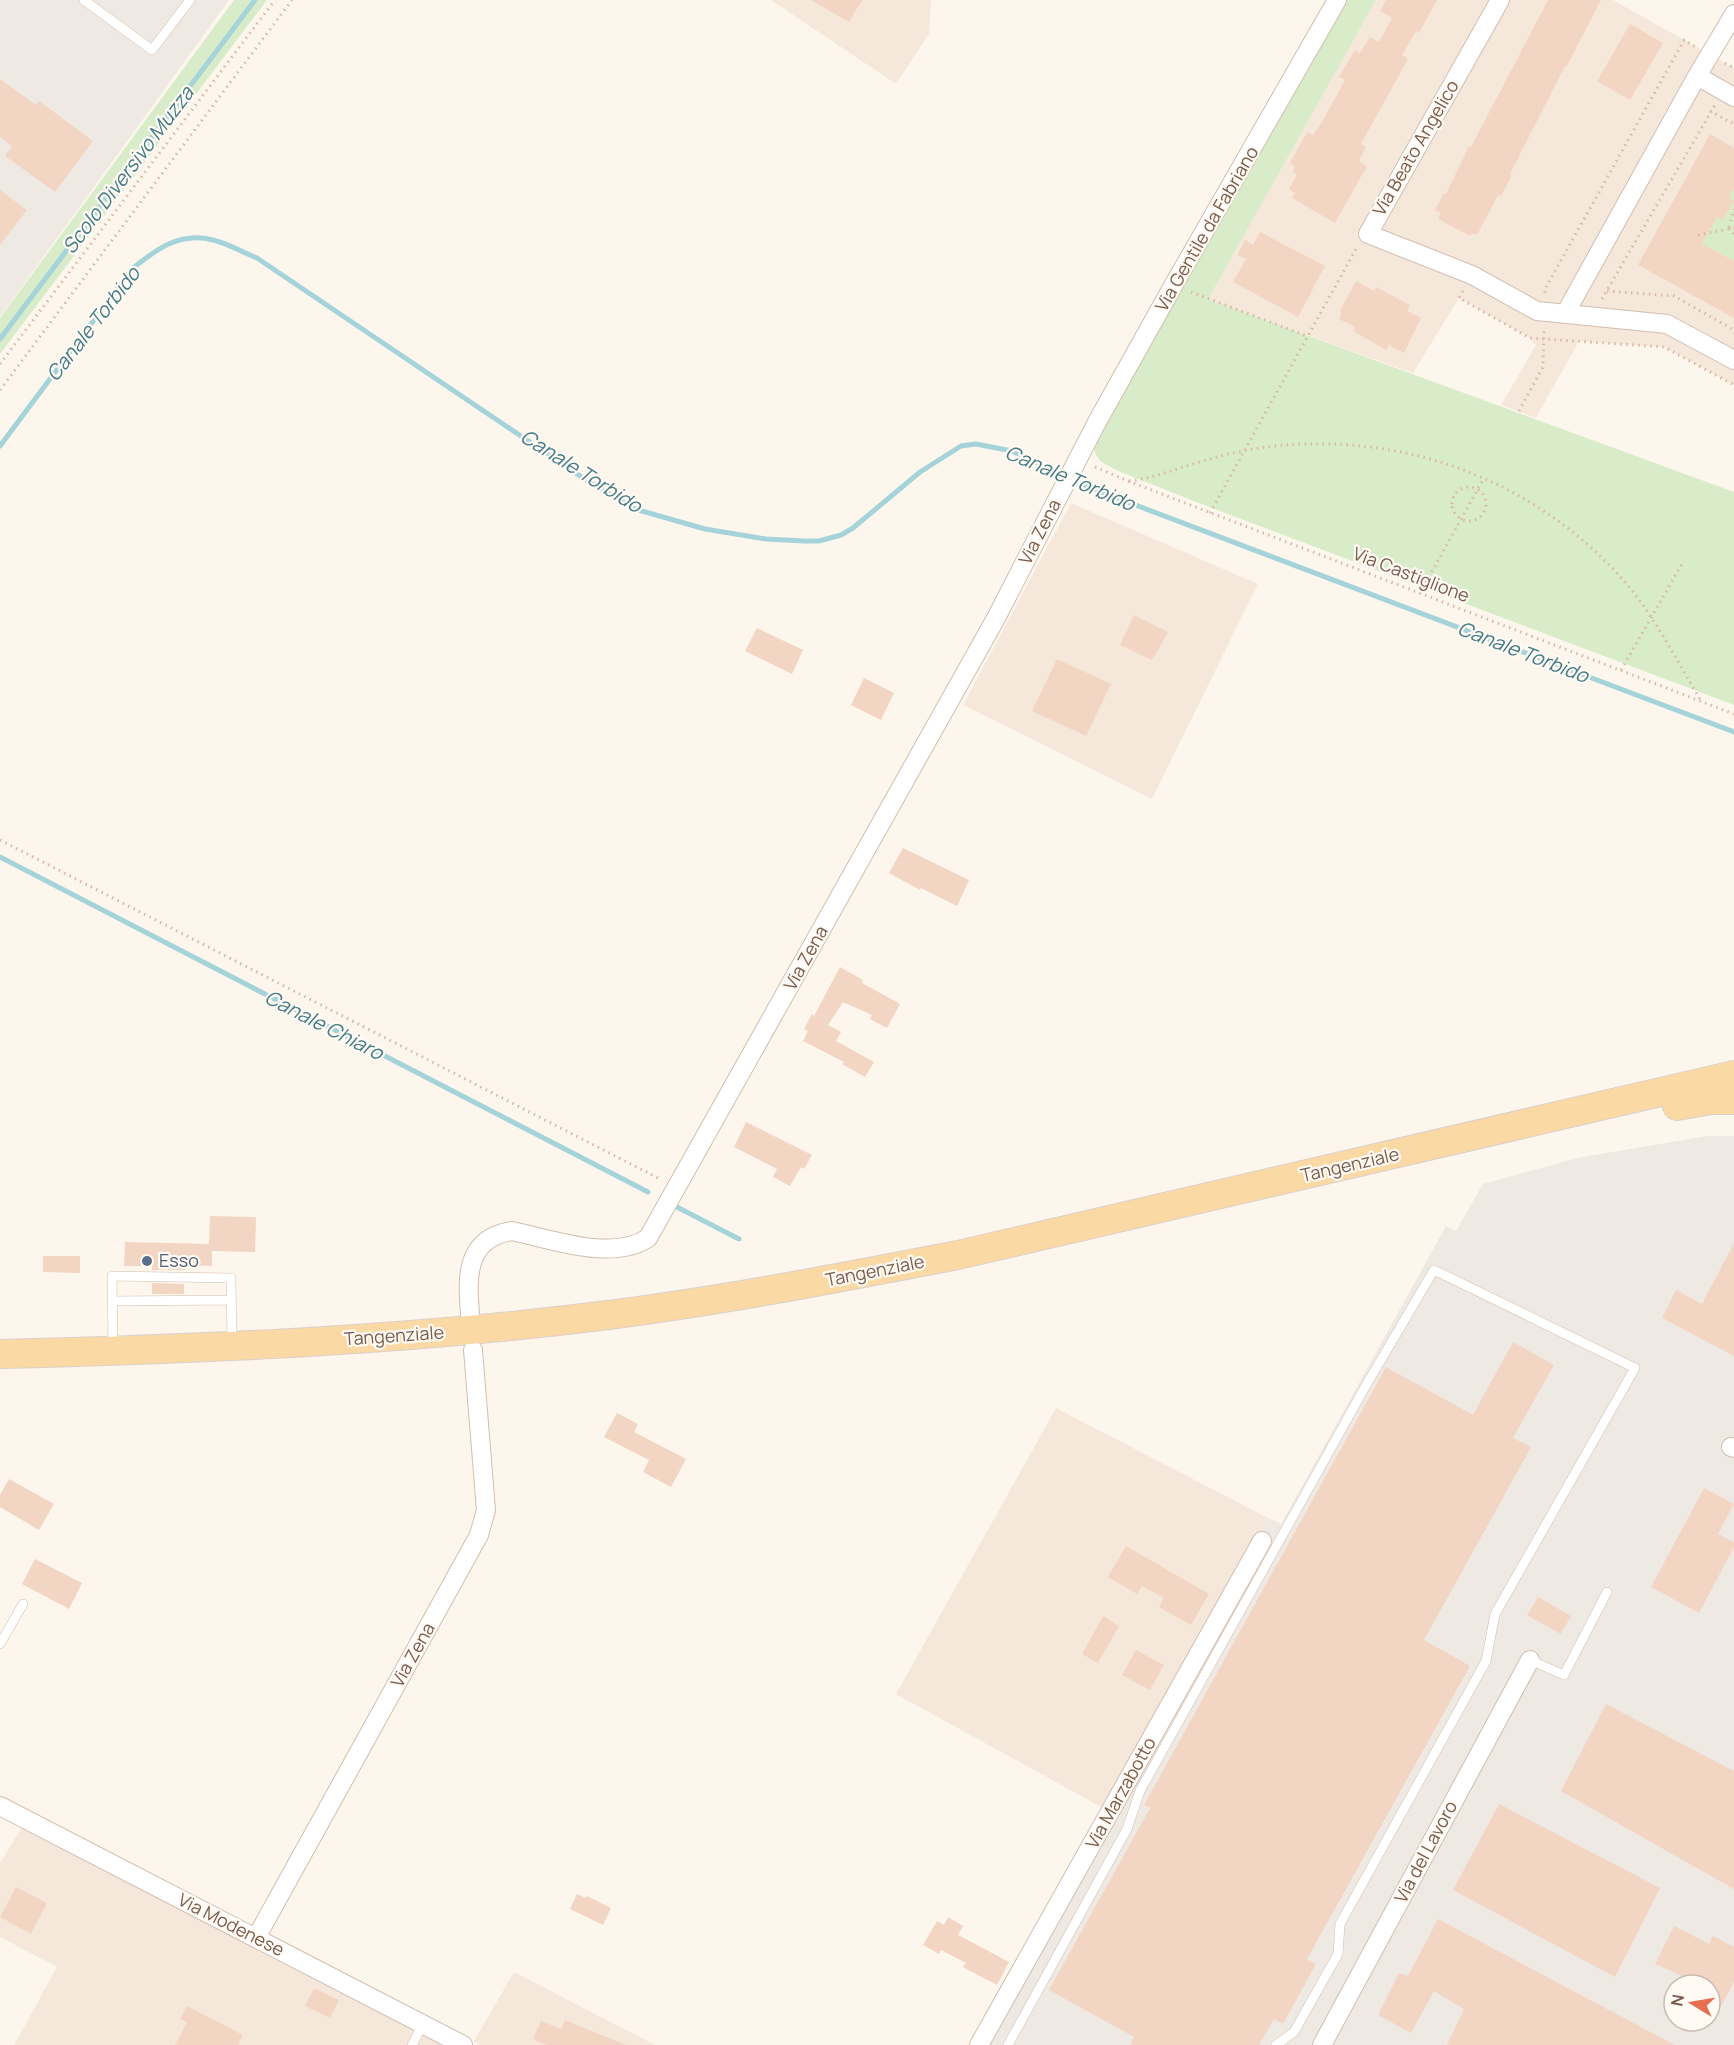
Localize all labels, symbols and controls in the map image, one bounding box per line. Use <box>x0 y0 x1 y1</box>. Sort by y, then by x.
street label: Via Beato Angelico <box>1367 75 1464 220</box>
water label: Scolo Diversivo Muzza <box>56 80 200 259</box>
street label: Via Gentile da Fabriano <box>1149 141 1263 316</box>
water label: Canale Torbido <box>39 260 147 387</box>
water label: Canale Torbido <box>515 422 648 519</box>
water label: Canale Torbido <box>1001 438 1140 517</box>
street label: Via Zena <box>1012 495 1066 568</box>
street label: Via Castiglione <box>1350 541 1473 607</box>
water label: Canale Torbido <box>1454 614 1594 689</box>
street label: Via Zena <box>778 921 833 994</box>
water label: Canale Chiaro <box>260 983 389 1067</box>
street label: Tangenziale <box>1298 1141 1401 1187</box>
place label: Esso <box>159 1248 199 1272</box>
street label: Tangenziale <box>823 1249 926 1291</box>
marker: Esso <box>140 1254 154 1268</box>
street label: Tangenziale <box>343 1320 445 1350</box>
street label: Via Zena <box>385 1618 440 1691</box>
street label: Via Marzabotto <box>1080 1732 1161 1853</box>
street label: Via del Lavoro <box>1388 1796 1462 1907</box>
street label: Via Modenese <box>174 1887 289 1961</box>
north arrow <box>1662 1973 1722 2033</box>
text: N <box>1665 1992 1689 2008</box>

